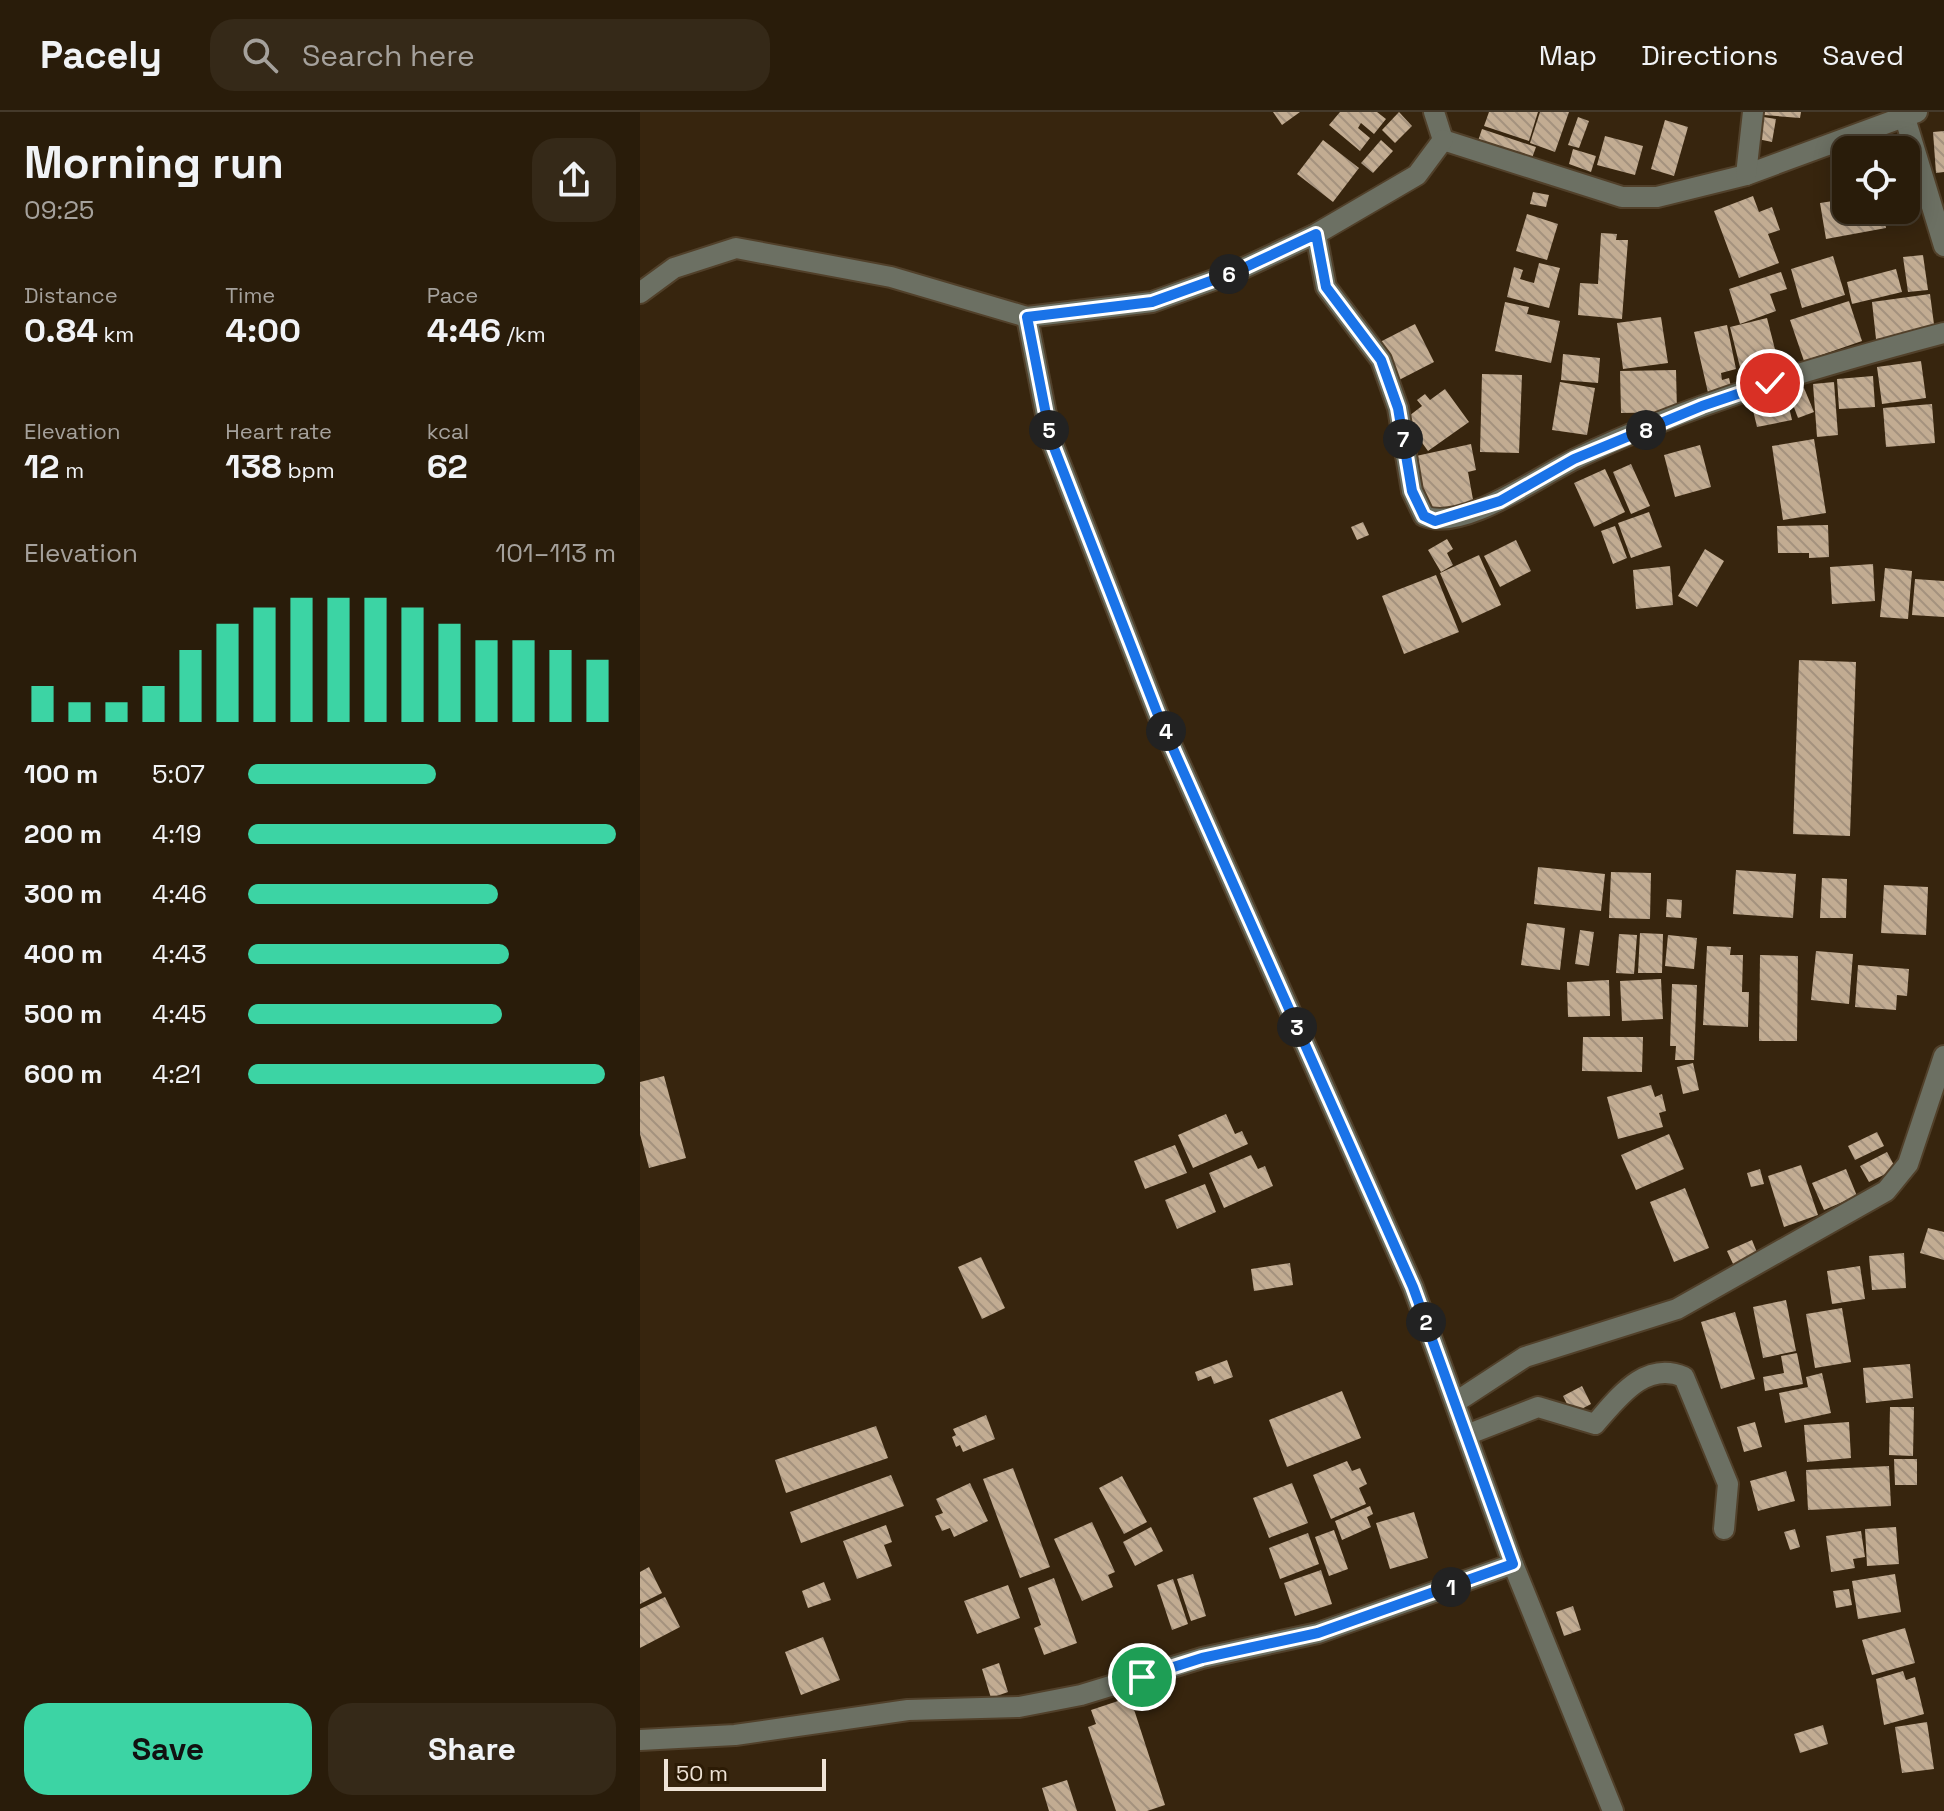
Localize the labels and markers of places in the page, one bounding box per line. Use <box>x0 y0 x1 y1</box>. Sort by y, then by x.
pin: 6 <box>1209 254 1249 294</box>
pin <box>1736 349 1804 417</box>
pin: 5 <box>1029 410 1069 450</box>
pin: 8 <box>1626 410 1666 450</box>
pin: 7 <box>1383 419 1423 459</box>
pin: 4 <box>1146 711 1186 751</box>
pin: 3 <box>1277 1007 1317 1047</box>
pin: 2 <box>1406 1302 1446 1342</box>
pin: 1 <box>1431 1567 1471 1607</box>
pin <box>1108 1643 1176 1711</box>

